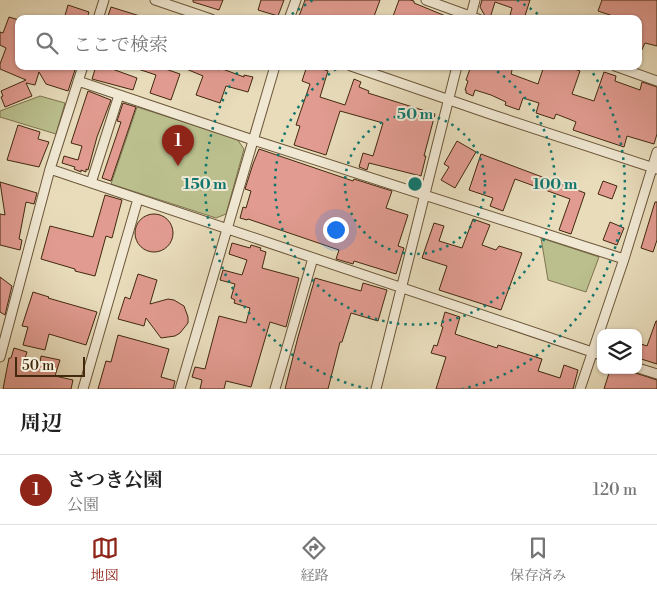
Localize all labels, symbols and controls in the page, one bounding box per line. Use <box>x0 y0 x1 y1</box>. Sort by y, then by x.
search box <box>15 15 642 70</box>
icon: search <box>33 29 61 57</box>
text: ここで検索 <box>73 33 168 57</box>
text: 50 m <box>397 105 433 124</box>
pin: 1 <box>162 125 194 166</box>
text: 150 m <box>183 175 227 194</box>
centre of rings <box>406 175 424 193</box>
text: 100 m <box>533 175 578 194</box>
your location <box>323 217 349 243</box>
map controls <box>597 329 642 374</box>
button: layers <box>597 329 642 374</box>
scale bar <box>15 354 85 377</box>
text: 50 m <box>22 357 54 375</box>
text: 周辺 <box>20 411 62 437</box>
text: さつき公園 <box>67 468 162 492</box>
text: 1 <box>32 480 40 500</box>
text: 120 m <box>593 480 637 500</box>
text: 公園 <box>67 495 99 515</box>
tab: 地図 <box>91 534 119 585</box>
tab: 経路 <box>300 534 328 585</box>
tab: 保存済み <box>510 534 566 585</box>

